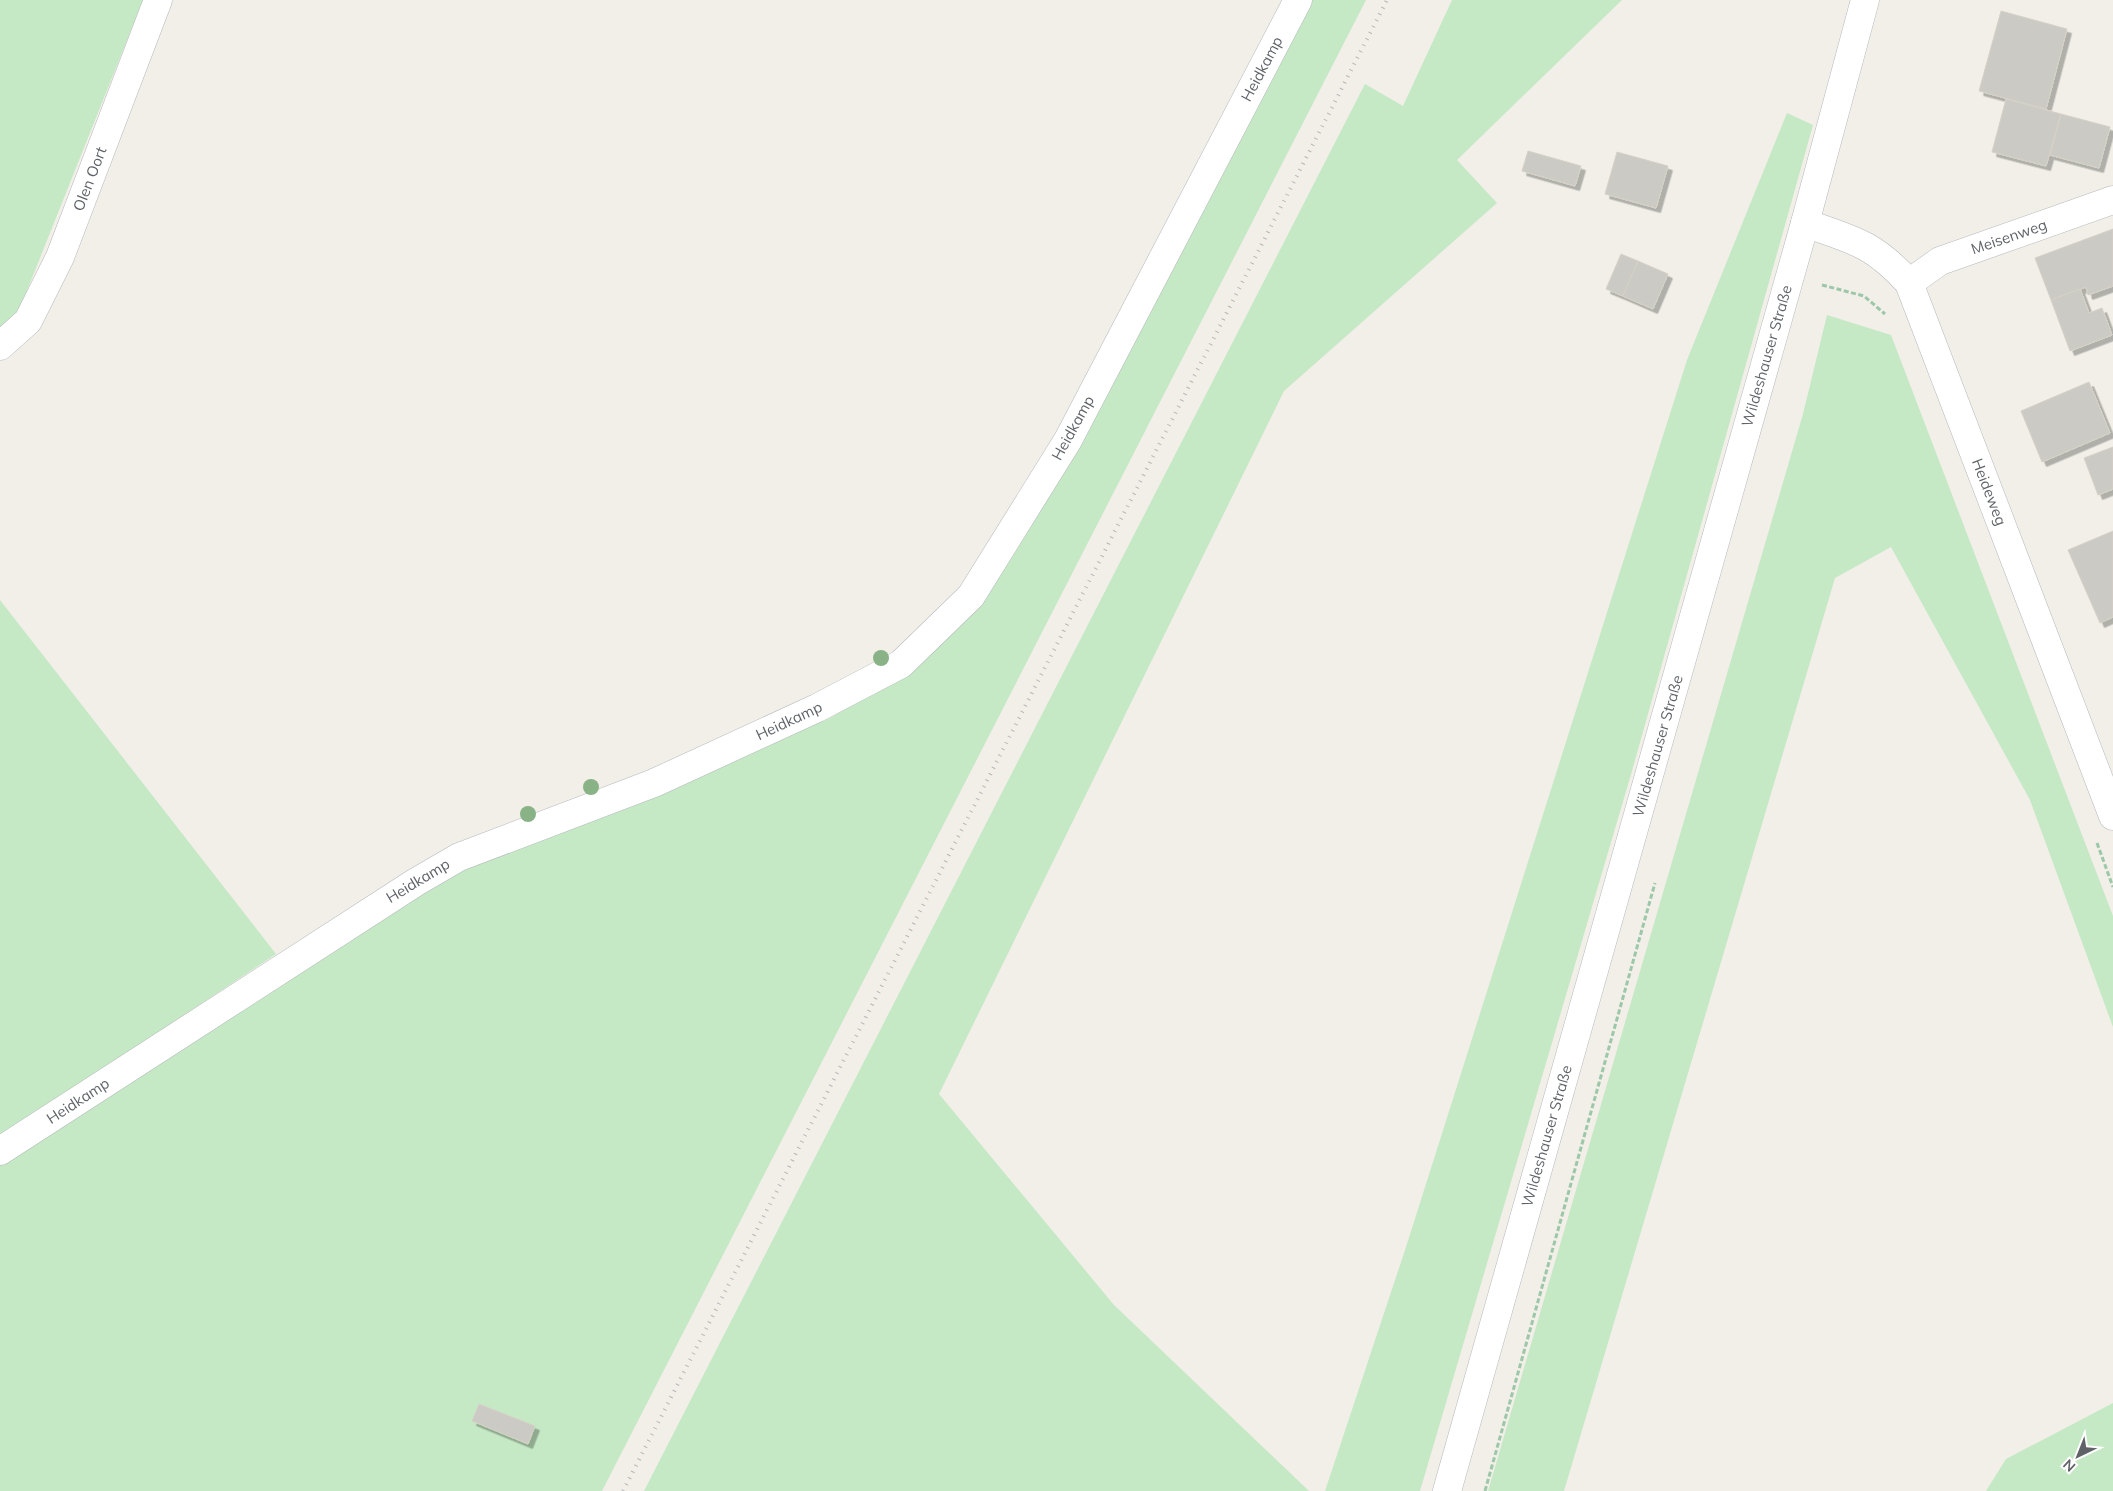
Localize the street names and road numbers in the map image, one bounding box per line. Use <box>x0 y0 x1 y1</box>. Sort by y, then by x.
street label: Heidkamp <box>1236 33 1287 105</box>
street label: Olen Oort <box>69 144 110 214</box>
street label: Meisenweg <box>1968 215 2049 258</box>
street label: Wildeshauser Straße <box>1737 283 1796 429</box>
street label: Heidkamp <box>1047 392 1098 463</box>
street label: Heideweg <box>1968 456 2011 528</box>
street label: Wildeshauser Straße <box>1628 673 1687 819</box>
street label: Heidkamp <box>753 697 825 744</box>
street label: Heidkamp <box>382 854 453 907</box>
street label: Wildeshauser Straße <box>1517 1063 1576 1209</box>
street label: Heidkamp <box>43 1073 113 1128</box>

